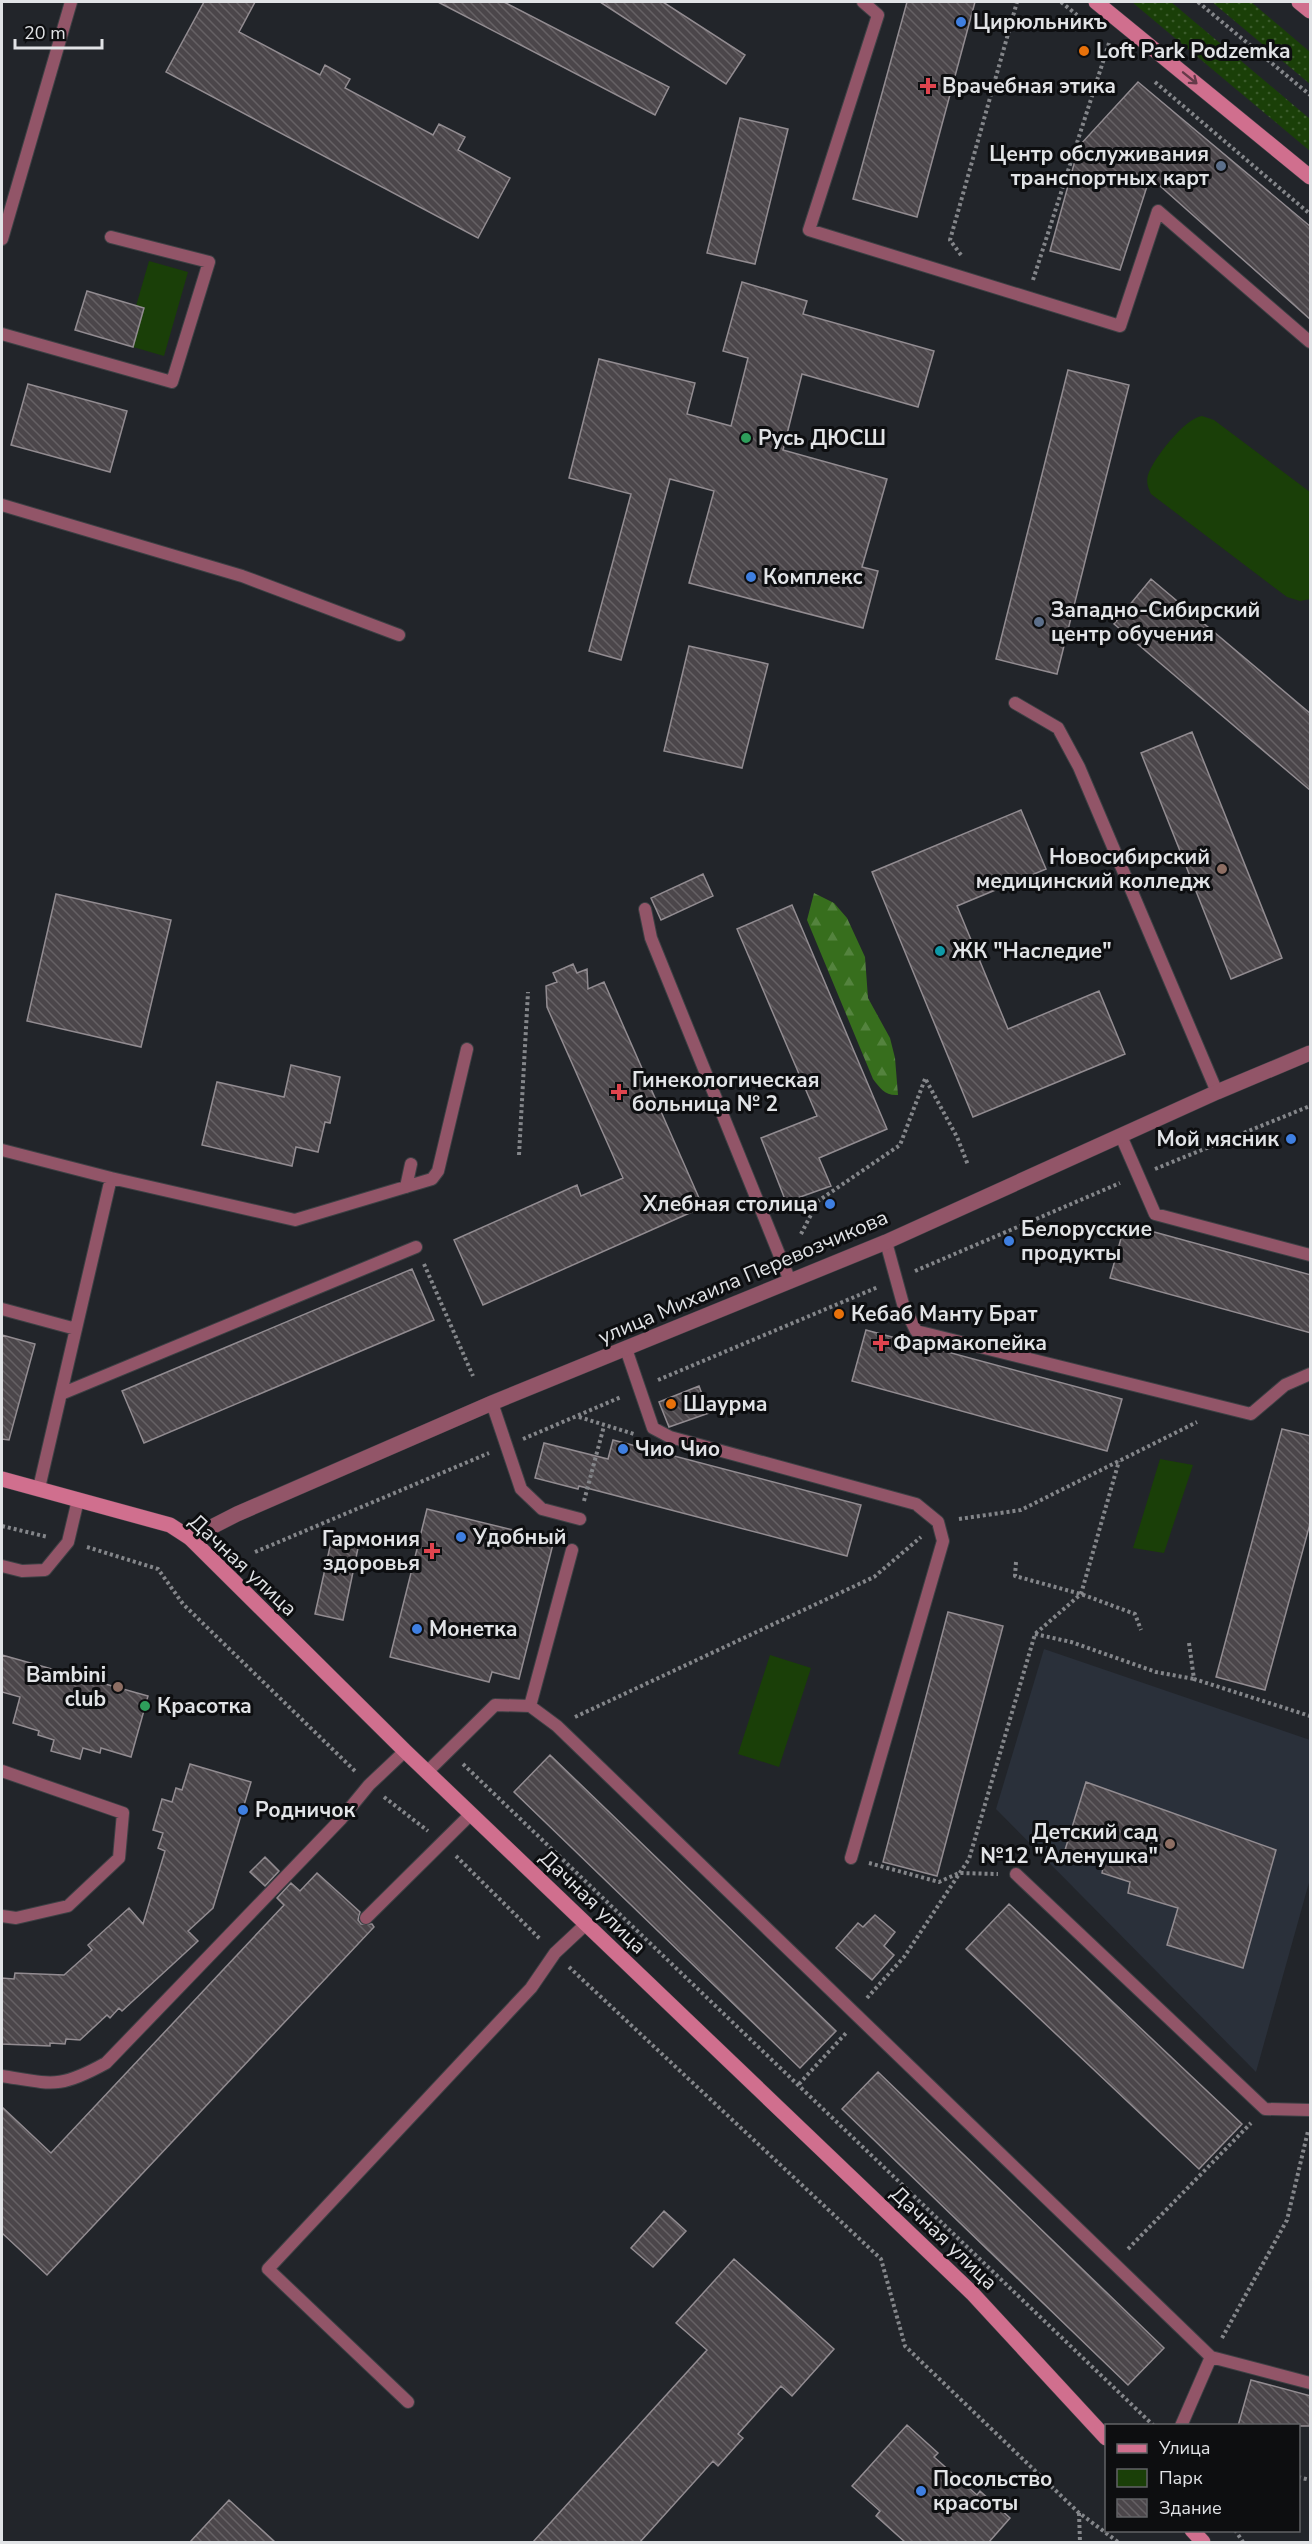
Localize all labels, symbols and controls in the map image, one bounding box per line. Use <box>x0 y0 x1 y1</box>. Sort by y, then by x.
place label: Цирюльникъ <box>973 8 1107 36</box>
scale bar <box>15 12 102 50</box>
marker: Цирюльникъ <box>954 15 968 29</box>
text: 20 m <box>24 21 66 45</box>
place label: Loft Park Podzemka <box>1096 37 1290 65</box>
marker: Loft Park Podzemka <box>1077 44 1091 58</box>
place label: Врачебная этика <box>942 72 1116 100</box>
one-way arrow <box>1182 72 1198 85</box>
marker: Врачебная этика <box>919 77 937 95</box>
place label: Центр обслуживания транспортных карт <box>989 140 1209 192</box>
marker: Центр обслуживания транспортных карт <box>1214 159 1228 173</box>
place label: Русь ДЮСШ <box>758 424 886 452</box>
marker: Русь ДЮСШ <box>739 431 753 445</box>
place label: Комплекс <box>763 563 863 591</box>
marker: Комплекс <box>744 570 758 584</box>
place label: Западно-Сибирский центр обучения <box>1051 596 1260 648</box>
marker: Западно-Сибирский центр обучения <box>1032 615 1046 629</box>
place label: Новосибирский медицинский колледж <box>976 843 1211 895</box>
marker: Новосибирский медицинский колледж <box>1215 862 1229 876</box>
place label: ЖК "Наследие" <box>952 937 1112 965</box>
marker: ЖК "Наследие" <box>933 944 947 958</box>
place label: Гинекологическая больница № 2 <box>632 1066 820 1118</box>
marker: Гинекологическая больница № 2 <box>610 1083 628 1101</box>
place label: Мой мясник <box>1156 1125 1279 1153</box>
marker: Мой мясник <box>1284 1132 1298 1146</box>
place label: Хлебная столица <box>642 1190 818 1218</box>
marker: Хлебная столица <box>823 1197 837 1211</box>
street label: улица Михаила Перевозчикова <box>594 1203 892 1351</box>
place label: Белорусские продукты <box>1021 1215 1152 1267</box>
marker: Белорусские продукты <box>1002 1234 1016 1248</box>
place label: Кебаб Манту Брат <box>851 1300 1038 1328</box>
marker: Кебаб Манту Брат <box>832 1307 846 1321</box>
place label: Фармакопейка <box>893 1329 1047 1357</box>
marker: Фармакопейка <box>874 1336 888 1350</box>
place label: Шаурма <box>683 1390 768 1418</box>
marker: Шаурма <box>664 1397 678 1411</box>
place label: Чио Чио <box>635 1435 720 1463</box>
marker: Чио Чио <box>616 1442 630 1456</box>
street label: Дачная улица <box>183 1508 303 1622</box>
place label: Удобный <box>472 1523 566 1551</box>
place label: Гармония здоровья <box>322 1525 420 1577</box>
marker: Удобный <box>454 1530 468 1544</box>
marker: Гармония здоровья <box>425 1544 439 1558</box>
place label: Монетка <box>429 1615 518 1643</box>
marker: Монетка <box>410 1622 424 1636</box>
place label: Bambini club <box>26 1661 106 1713</box>
marker: Bambini club <box>111 1680 125 1694</box>
place label: Красотка <box>157 1692 252 1720</box>
marker: Красотка <box>138 1699 152 1713</box>
place label: Родничок <box>255 1796 356 1824</box>
marker: Родничок <box>236 1803 250 1817</box>
place label: Детский сад №12 "Аленушка" <box>980 1818 1158 1870</box>
marker: Детский сад №12 "Аленушка" <box>1163 1837 1177 1851</box>
street label: Дачная улица <box>534 1844 652 1960</box>
street label: Дачная улица <box>885 2180 1003 2296</box>
legend <box>1105 2424 1300 2532</box>
text: Улица <box>1158 2436 1210 2460</box>
place label: Посольство красоты <box>933 2465 1053 2517</box>
text: Парк <box>1159 2466 1203 2490</box>
marker: Посольство красоты <box>914 2484 928 2498</box>
text: Здание <box>1159 2496 1222 2520</box>

